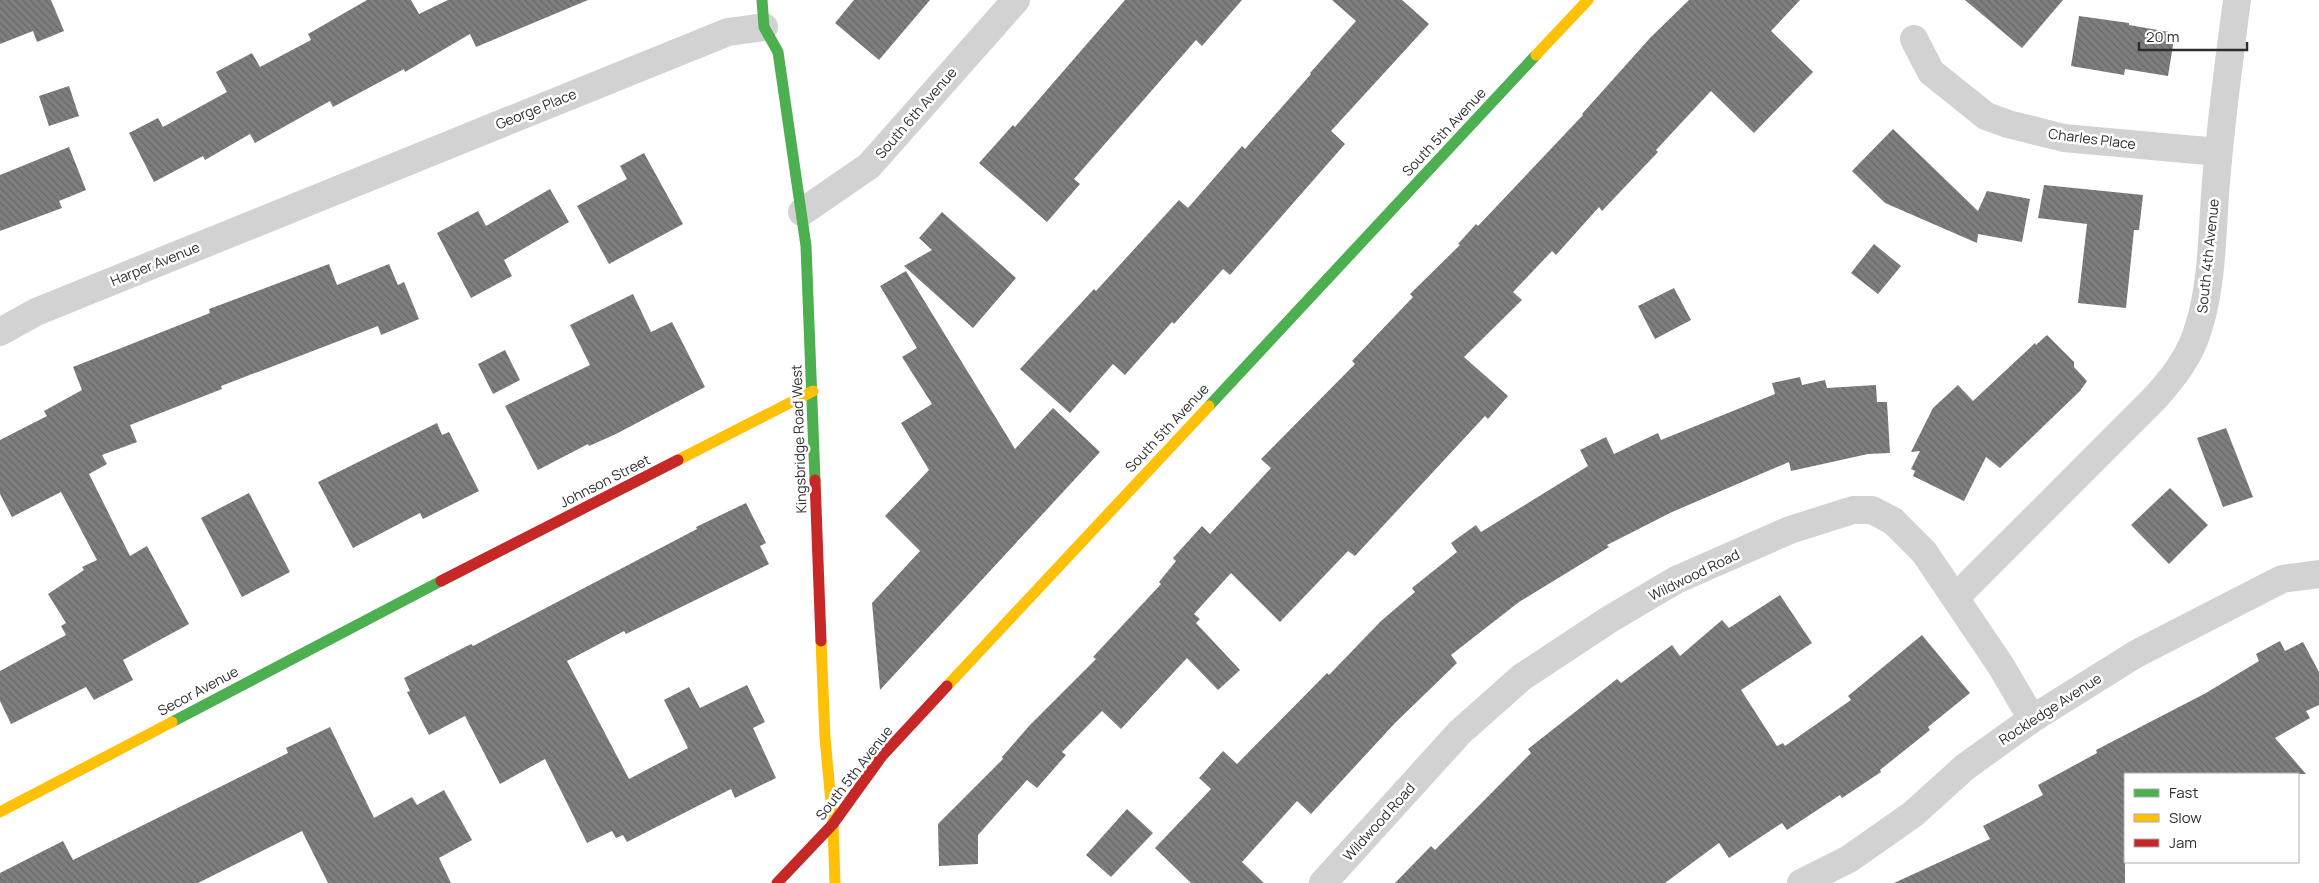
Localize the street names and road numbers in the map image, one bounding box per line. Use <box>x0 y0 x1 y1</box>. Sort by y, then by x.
street label: South 6th Avenue <box>871 63 961 162</box>
street label: South 5th Avenue <box>1398 83 1490 180</box>
street label: George Place <box>493 84 579 133</box>
street label: Charles Place <box>2047 124 2137 153</box>
street label: South 4th Avenue <box>2192 198 2223 314</box>
street label: Harper Avenue <box>107 237 202 290</box>
street label: Kingsbridge Road West <box>786 364 811 514</box>
street label: South 5th Avenue <box>1121 379 1213 476</box>
street label: Johnson Street <box>556 449 654 512</box>
street label: Wildwood Road <box>1645 544 1742 605</box>
street label: Secor Avenue <box>154 661 241 720</box>
street label: Rockledge Avenue <box>1995 668 2105 749</box>
street label: South 5th Avenue <box>811 722 896 824</box>
street label: Wildwood Road <box>1338 779 1419 865</box>

